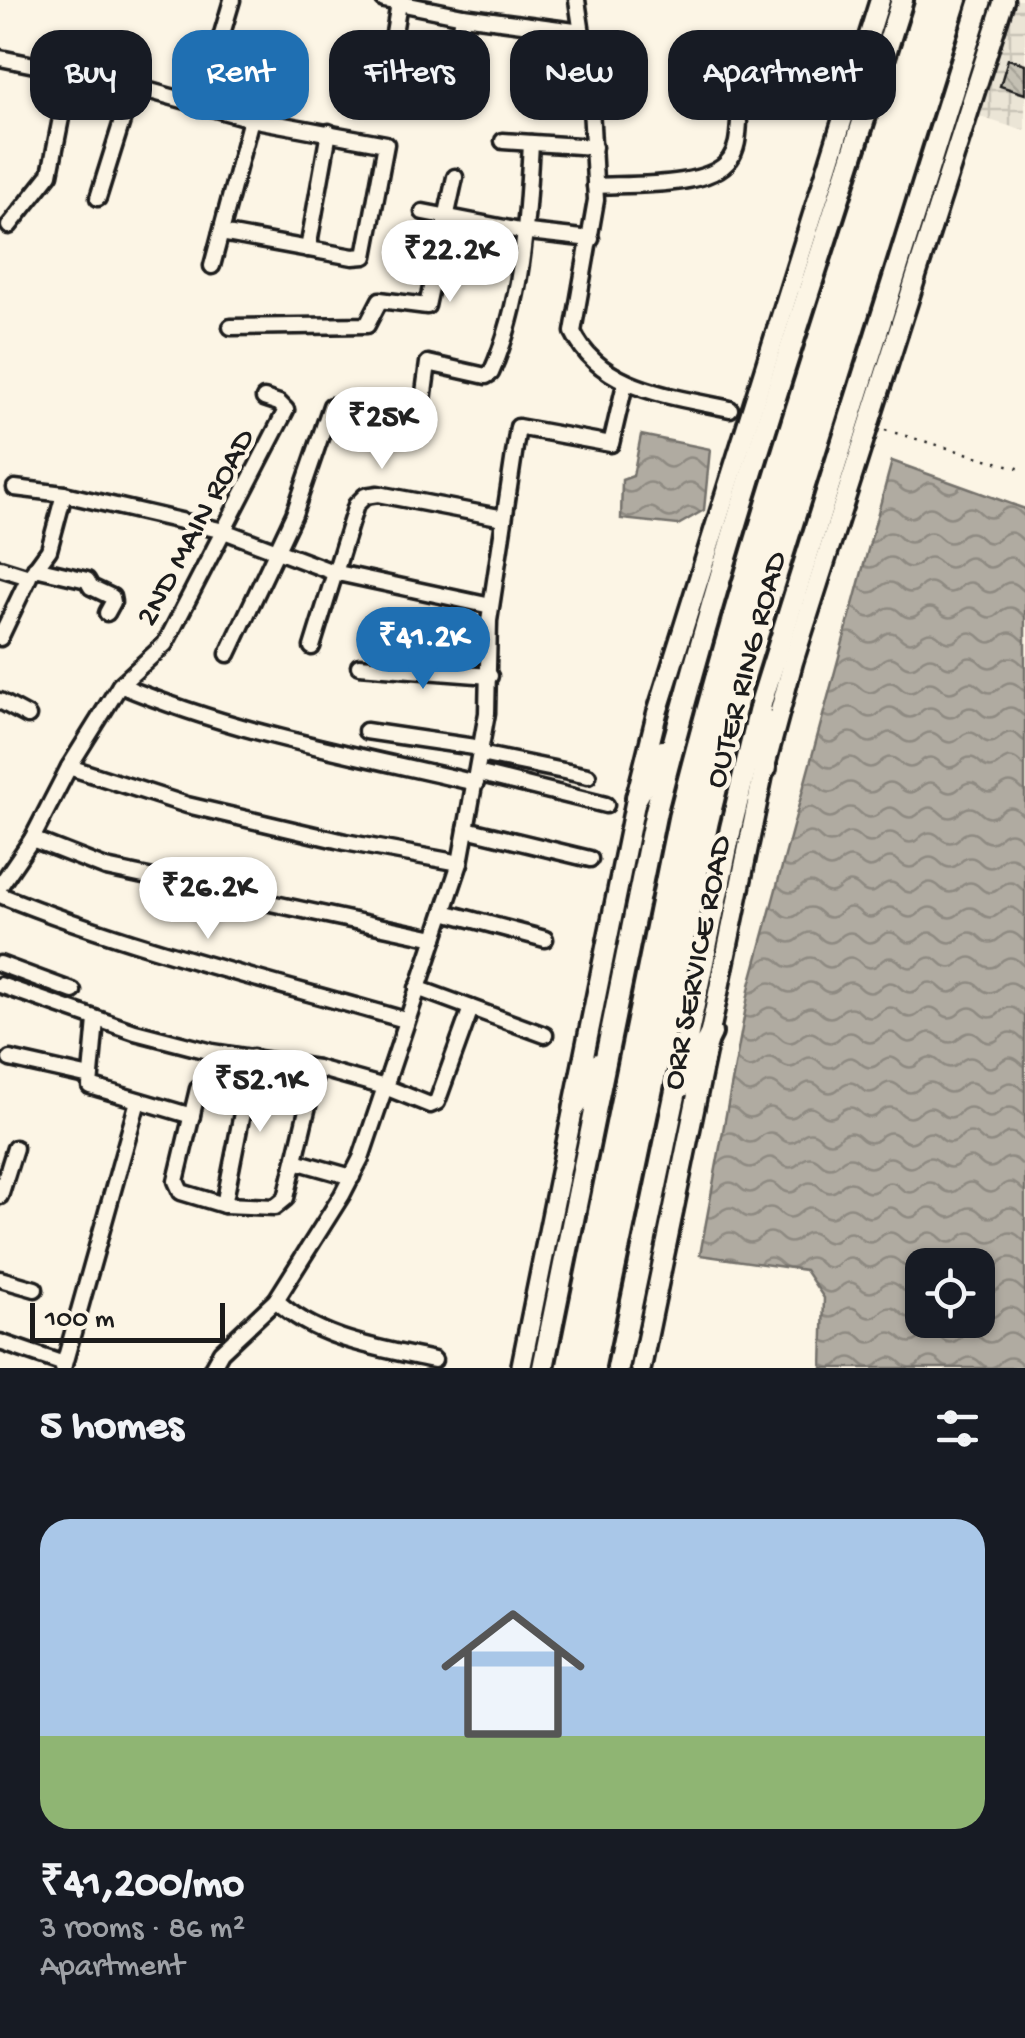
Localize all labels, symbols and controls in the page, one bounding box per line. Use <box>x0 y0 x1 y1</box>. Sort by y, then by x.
chip: Buy <box>30 30 152 120</box>
chip: Rent <box>172 30 309 120</box>
chip: Filters <box>329 30 490 120</box>
chip: New <box>510 30 648 120</box>
chip: Apartment <box>668 30 896 120</box>
pin: ₹22.2K <box>369 220 531 305</box>
text: ₹22.2K <box>403 233 497 271</box>
pin: ₹25K <box>323 387 441 472</box>
text: ₹25K <box>348 400 416 438</box>
street label: 2ND MAIN ROAD <box>129 423 265 634</box>
street label: OUTER RING ROAD <box>698 548 798 793</box>
pin: ₹41.2K <box>342 607 504 692</box>
text: ₹41.2K <box>378 620 468 658</box>
street label: ORR SERVICE ROAD <box>656 833 742 1093</box>
pin: ₹26.2K <box>127 857 289 942</box>
text: ₹26.2K <box>161 870 255 908</box>
pin: ₹52.1K <box>179 1050 341 1135</box>
text: ₹52.1K <box>214 1063 306 1101</box>
map controls <box>905 1248 995 1338</box>
button: locate <box>905 1248 995 1338</box>
scale bar <box>30 1298 225 1342</box>
text: 100 m <box>45 1304 115 1337</box>
icon: filters <box>930 1401 985 1456</box>
text: 5 homes <box>40 1404 183 1453</box>
icon: home <box>423 1584 603 1764</box>
text: ₹41,200/mo <box>40 1862 244 1911</box>
text: 3 rooms · 86 m² <box>40 1911 245 1949</box>
text: Apartment <box>40 1949 184 1987</box>

